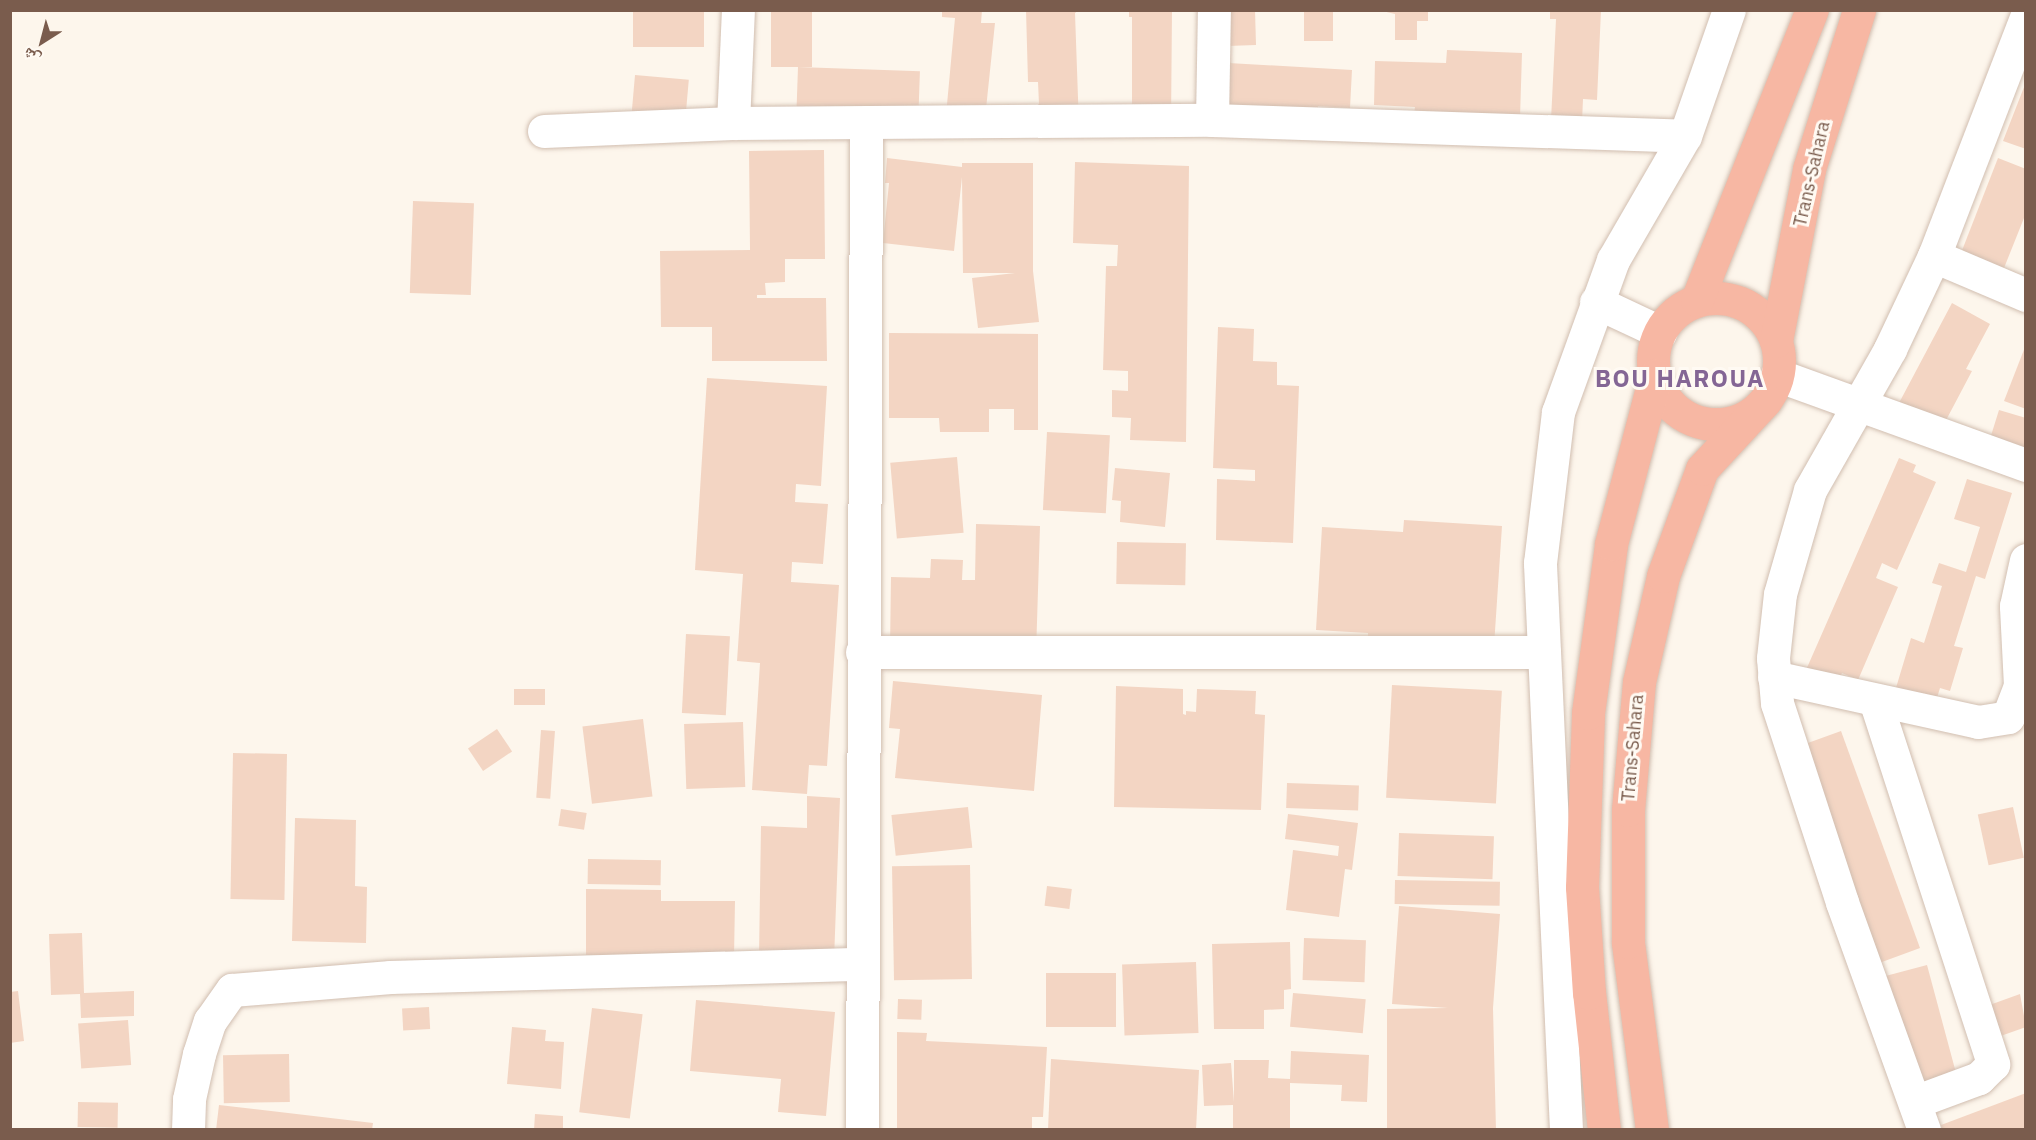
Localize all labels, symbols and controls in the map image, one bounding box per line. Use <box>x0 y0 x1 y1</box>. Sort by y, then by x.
north arrow <box>12 12 72 72</box>
text: ش <box>19 43 44 70</box>
street label: Trans-Sahara <box>1789 119 1835 229</box>
district label: BOU HAROUA <box>1595 365 1765 393</box>
street label: Trans-Sahara <box>1618 694 1648 802</box>

